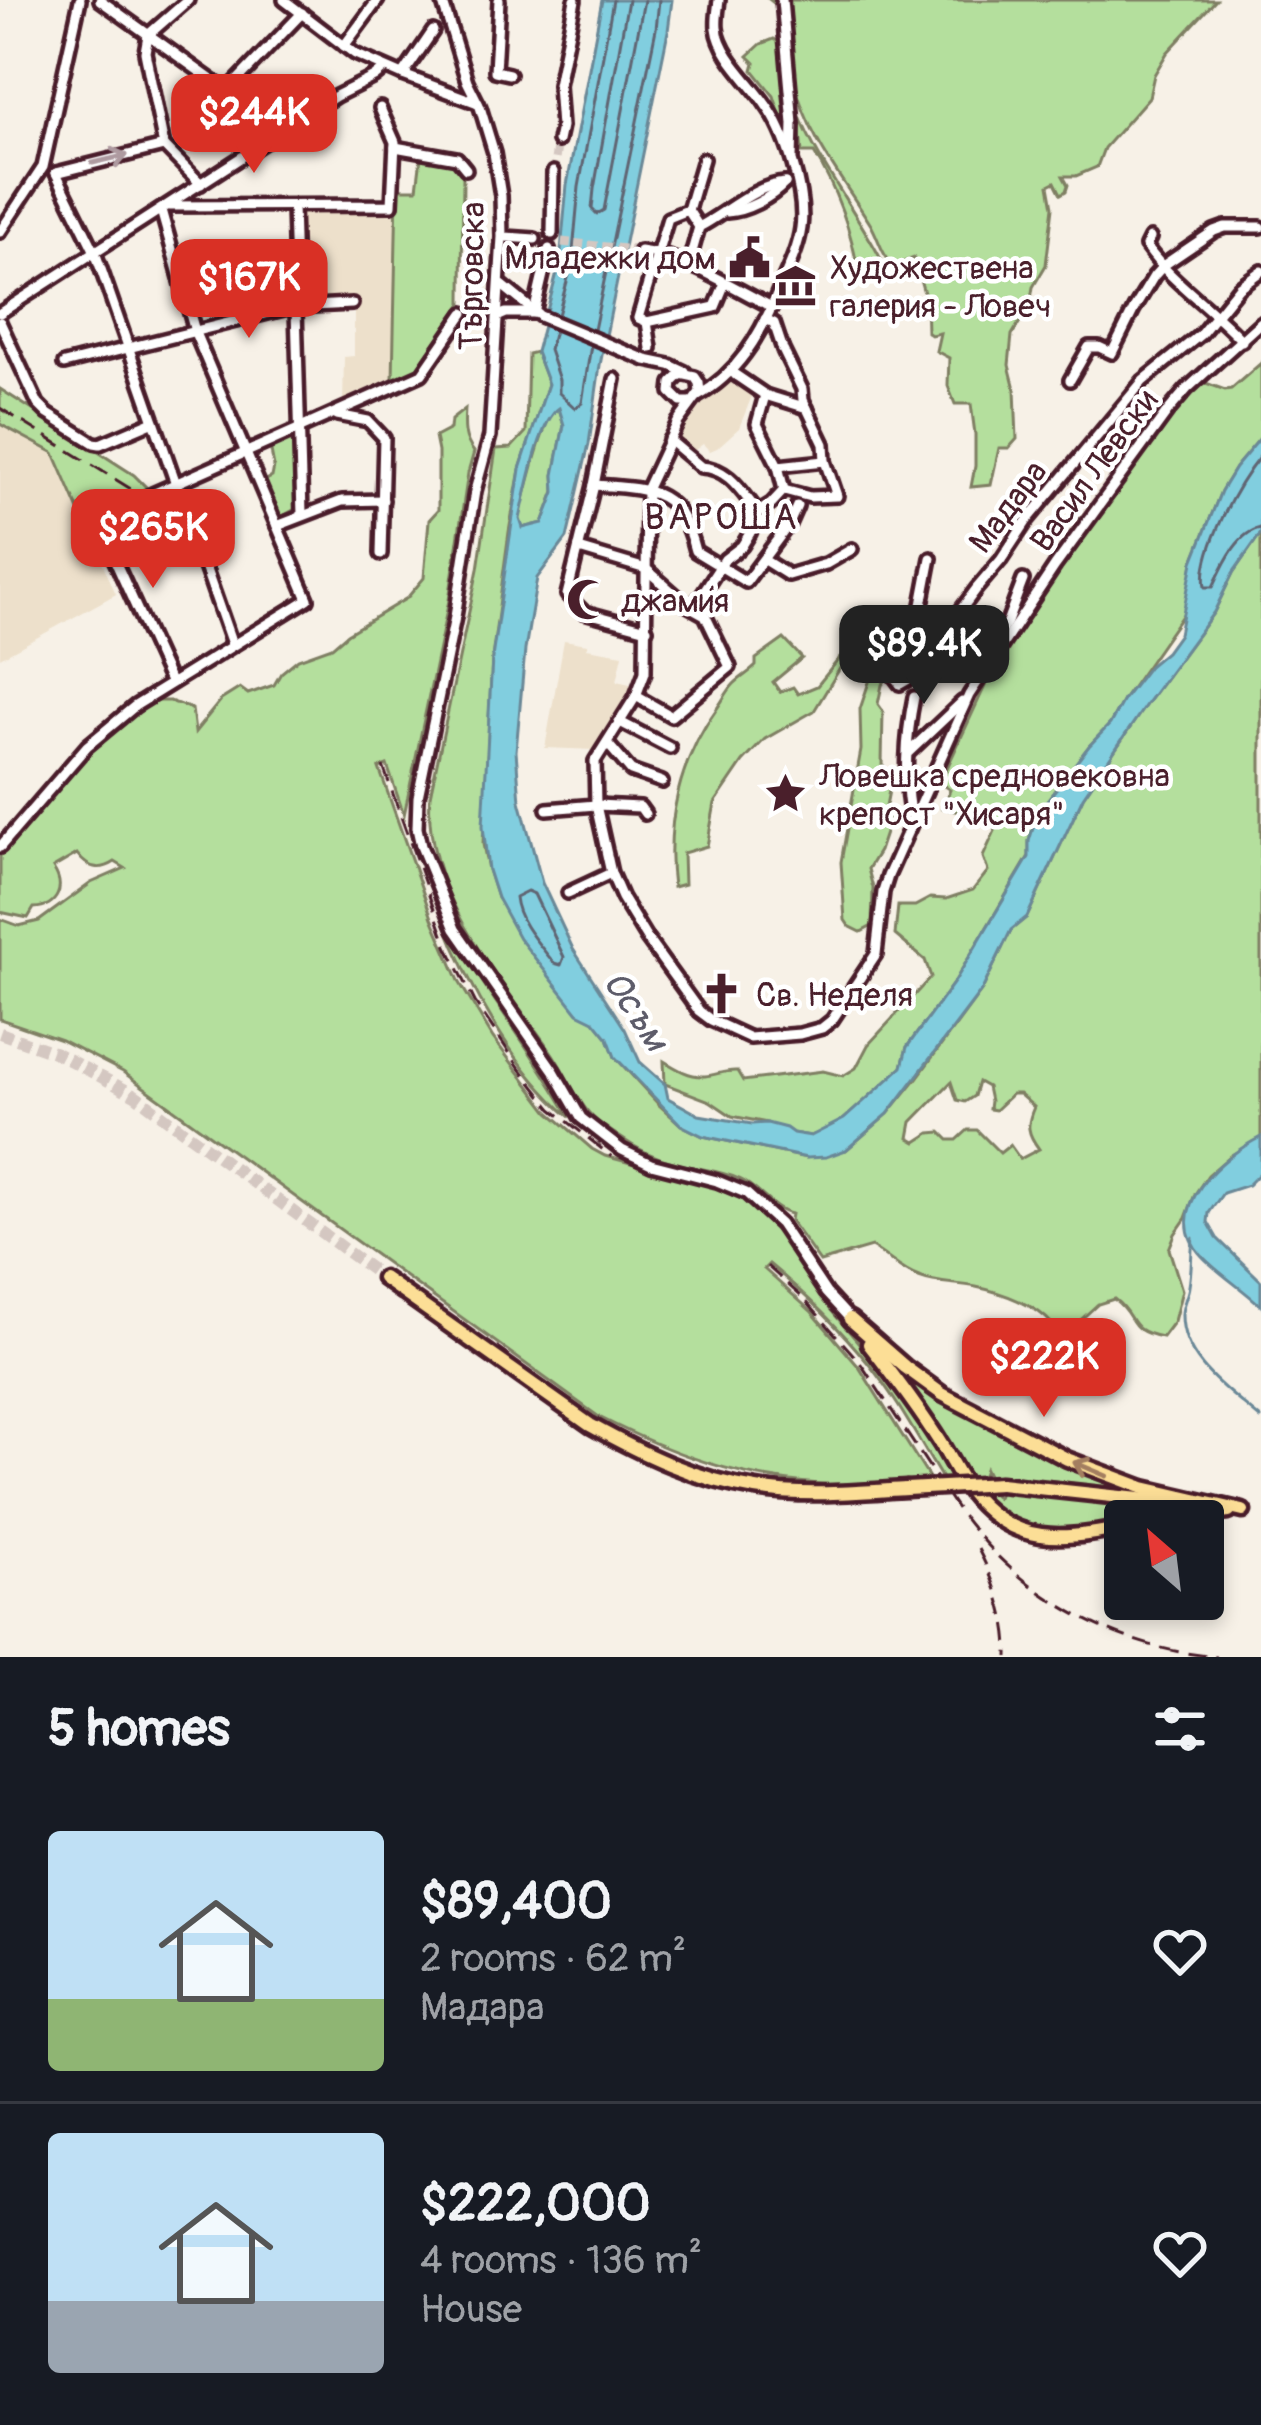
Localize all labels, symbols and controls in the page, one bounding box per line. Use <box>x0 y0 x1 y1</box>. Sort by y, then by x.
pin: $244K <box>170 74 338 176</box>
text: $244K <box>198 88 310 137</box>
one-way arrow <box>90 147 128 169</box>
street label: Търговска <box>451 201 494 351</box>
public building icon: Младежки дом <box>727 234 773 280</box>
place label: Младежки дом <box>504 238 716 279</box>
pin: $167K <box>165 239 333 341</box>
place label: Художествена галерия - Ловеч <box>830 248 1051 327</box>
text: $167K <box>198 253 300 302</box>
museum icon: Художествена галерия - Ловеч <box>773 263 819 309</box>
street label: Васил Левски <box>1022 381 1167 560</box>
street label: Мадара <box>960 453 1056 561</box>
pin: $265K <box>69 489 237 591</box>
district label: ВАРОША <box>644 495 800 540</box>
text: $265K <box>98 503 208 552</box>
mosque icon: джами́я <box>564 577 610 623</box>
place label: джами́я <box>621 581 729 622</box>
pin: $89.4K <box>826 605 1022 707</box>
text: $89.4K <box>866 619 982 668</box>
place label: Ловешка средновековна крепост "Хисаря" <box>818 756 1170 835</box>
place icon: Ловешка средновековна крепост "Хисаря" <box>762 771 808 817</box>
water label: Осъм <box>593 962 680 1061</box>
church icon: Св. Неделя <box>699 971 745 1017</box>
place label: Св. Неделя <box>756 975 913 1016</box>
pin: $222K <box>960 1318 1128 1420</box>
text: $222K <box>989 1332 1099 1381</box>
one-way arrow <box>1072 1456 1108 1478</box>
north arrow <box>1104 1500 1224 1620</box>
map controls <box>1104 1500 1224 1620</box>
icon: filters <box>1147 1696 1213 1762</box>
text: 5 homes <box>48 1697 230 1761</box>
text: $89,400 <box>420 1870 612 1934</box>
icon: home <box>144 1879 288 2023</box>
icon: heart <box>1147 1918 1213 1984</box>
text: 2 rooms · 62 m² <box>420 1934 686 1983</box>
text: Мадара <box>420 1983 544 2032</box>
text: $222,000 <box>420 2172 651 2236</box>
icon: home <box>144 2181 288 2325</box>
icon: heart <box>1147 2220 1213 2286</box>
text: 4 rooms · 136 m² <box>420 2236 702 2285</box>
text: House <box>420 2285 522 2334</box>

